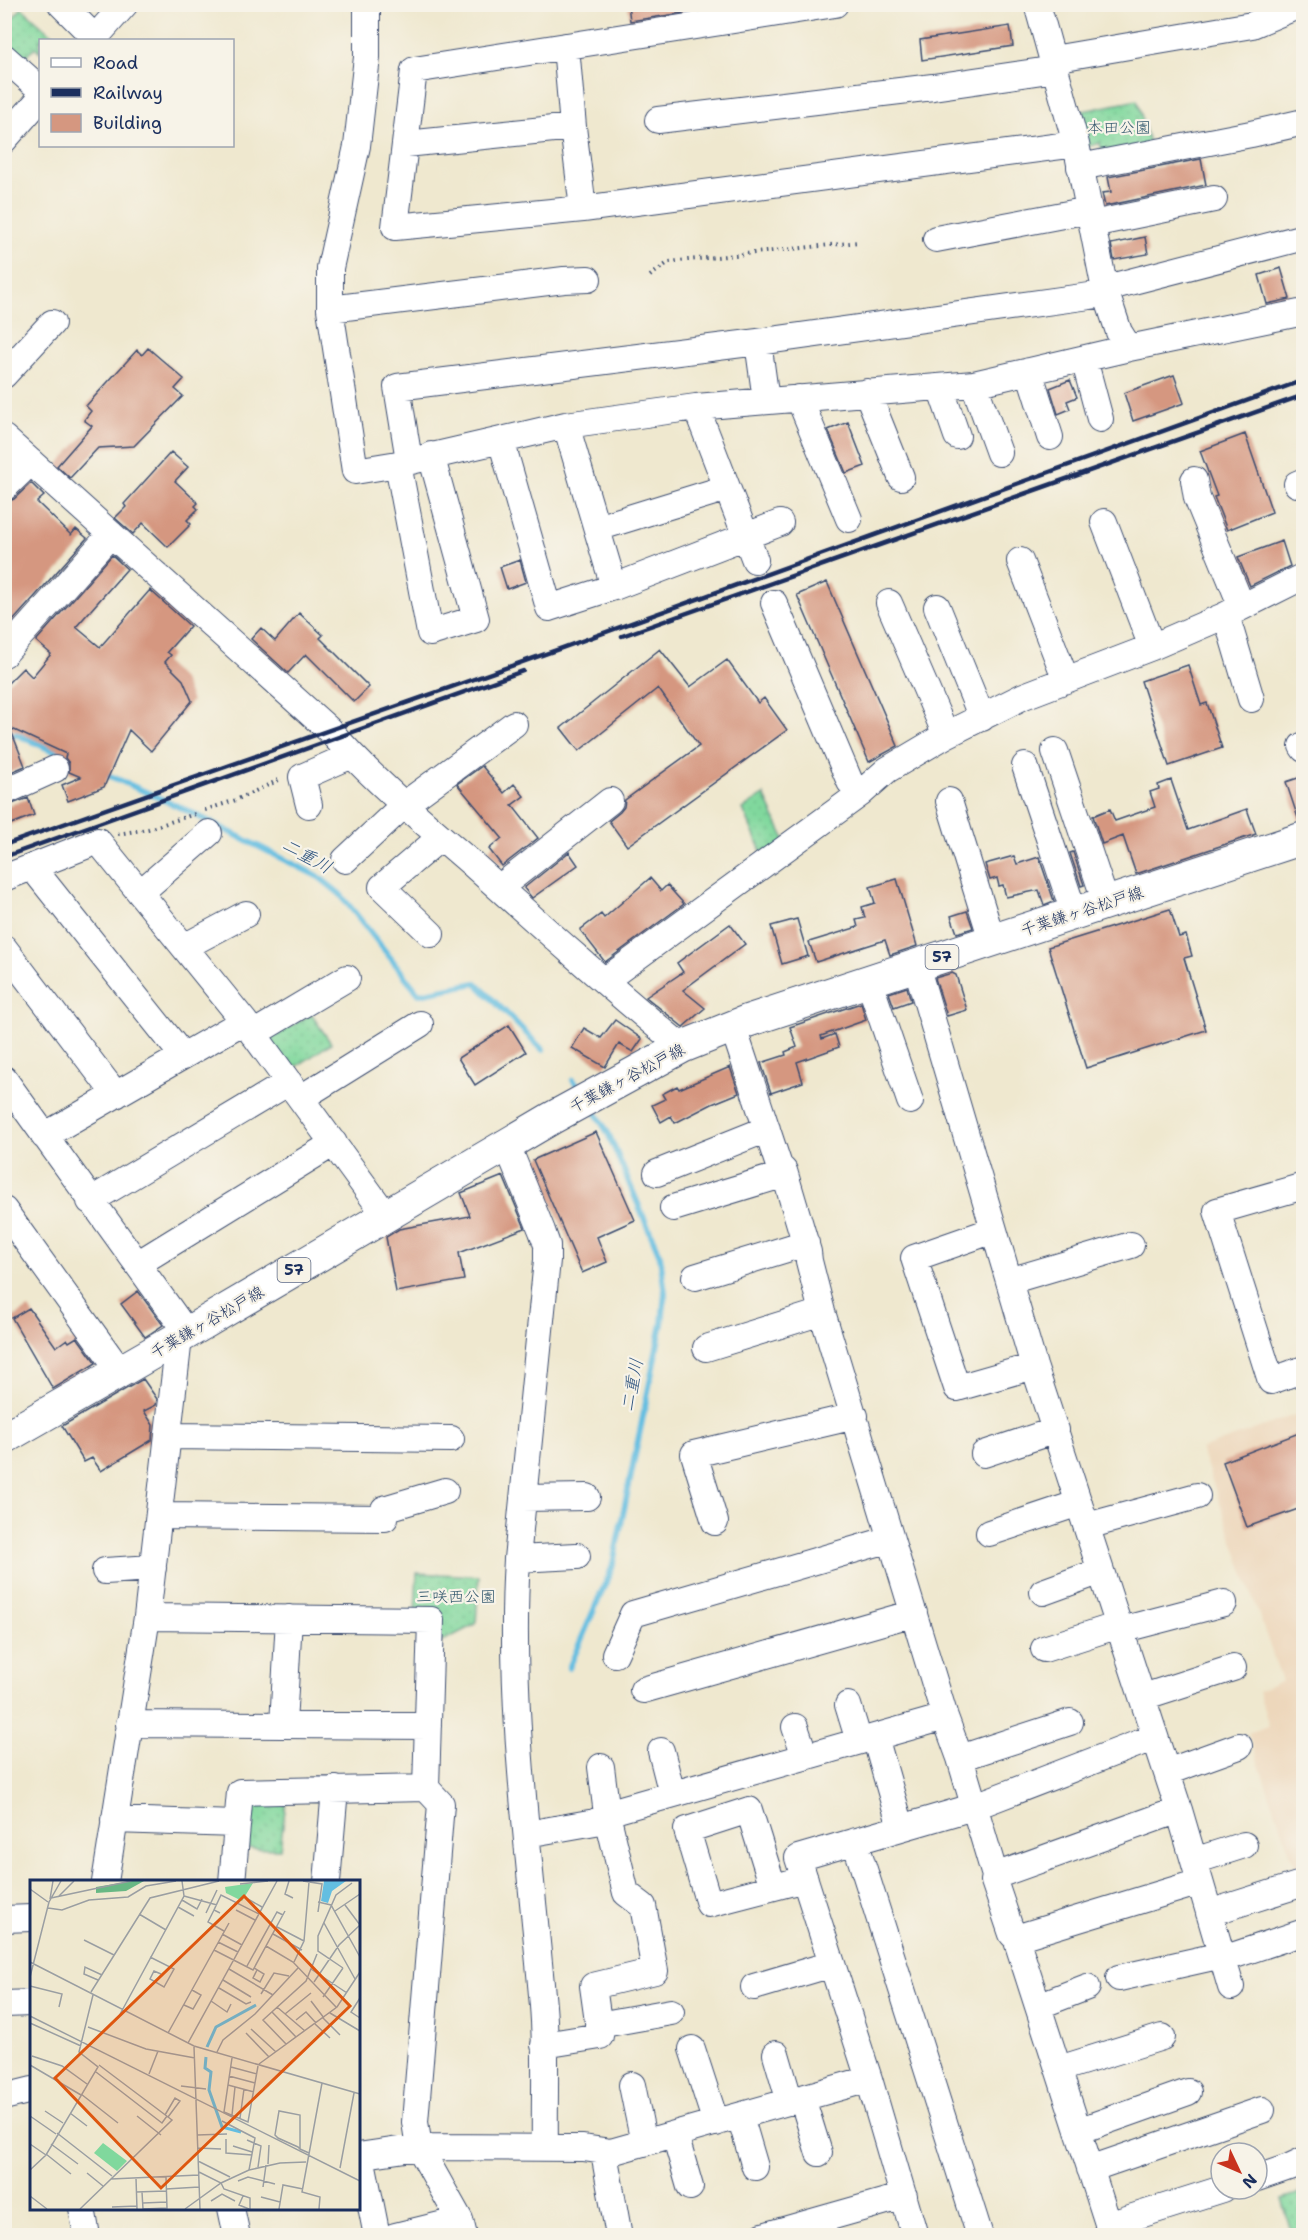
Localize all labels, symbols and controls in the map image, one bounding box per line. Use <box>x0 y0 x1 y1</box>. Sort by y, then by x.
legend <box>39 39 234 147</box>
text: Road <box>93 51 138 75</box>
text: Railway <box>93 81 163 105</box>
text: Building <box>93 111 162 135</box>
park label: 本田公園 <box>1087 117 1151 138</box>
water label: 二重川 <box>278 832 336 880</box>
street label: 千葉鎌ヶ谷松戸線 <box>1018 881 1146 941</box>
road number: 57 <box>926 945 958 969</box>
street label: 千葉鎌ヶ谷松戸線 <box>566 1039 688 1117</box>
road number: 57 <box>278 1258 310 1282</box>
street label: 千葉鎌ヶ谷松戸線 <box>146 1281 268 1363</box>
water label: 二重川 <box>615 1356 649 1414</box>
park label: 三咲西公園 <box>416 1586 496 1607</box>
inset map <box>30 1880 360 2210</box>
north arrow <box>1209 2141 1269 2201</box>
text: N <box>1237 2169 1261 2193</box>

